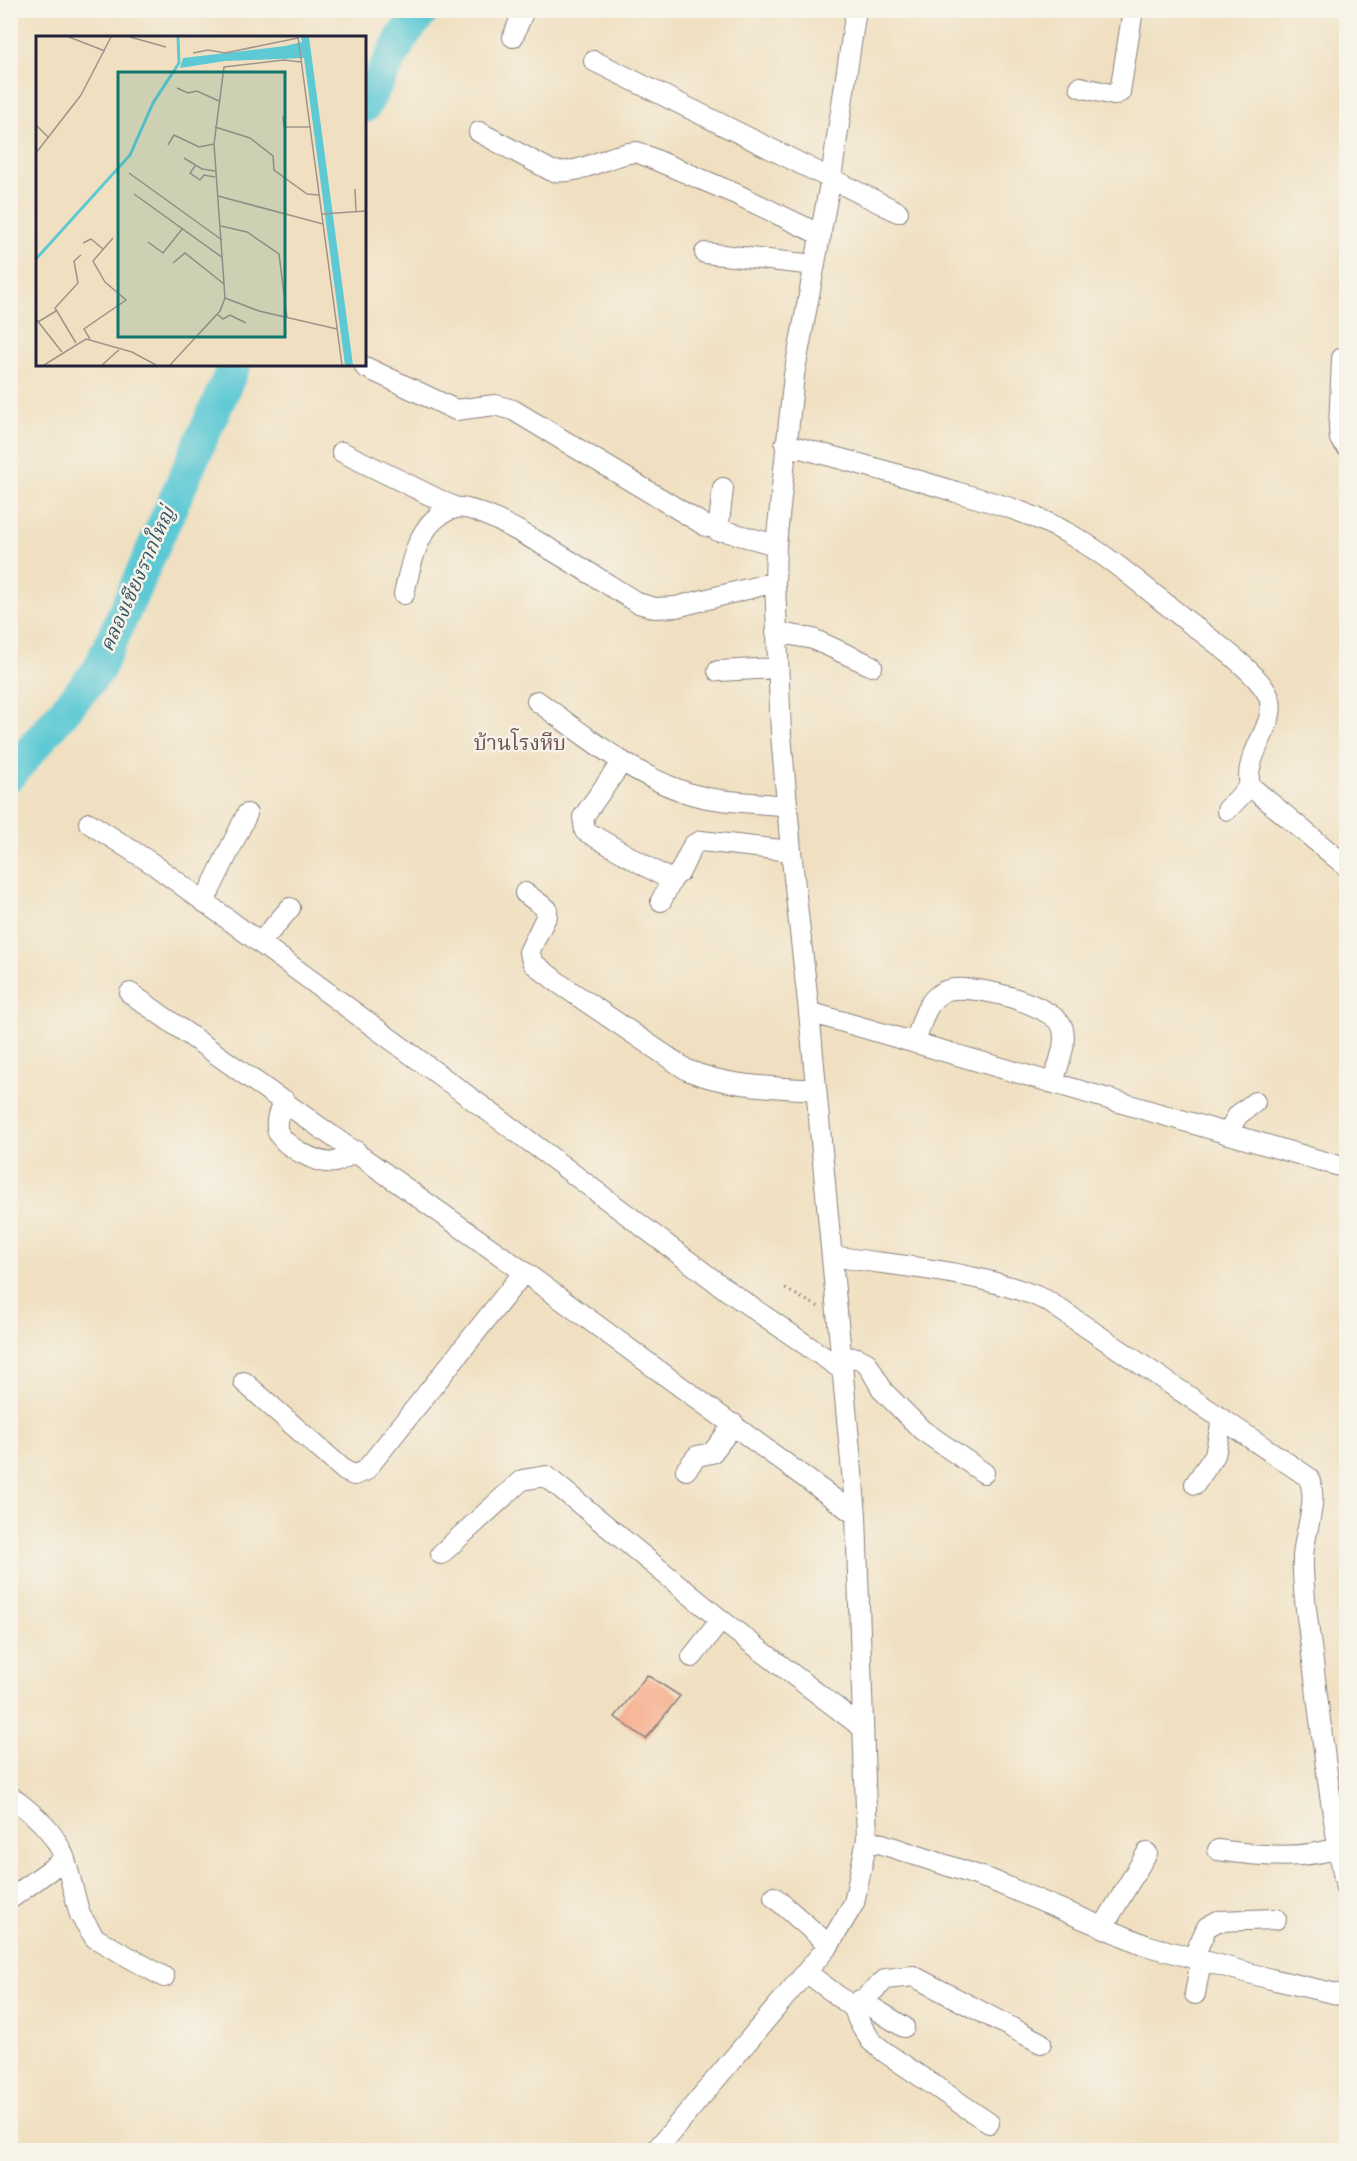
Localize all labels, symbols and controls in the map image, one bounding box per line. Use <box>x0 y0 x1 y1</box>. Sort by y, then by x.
inset map <box>36 36 366 366</box>
water label: คลองเชียงรากใหญ่ <box>92 499 185 657</box>
district label: บ้านโรงหีบ <box>474 728 566 760</box>

